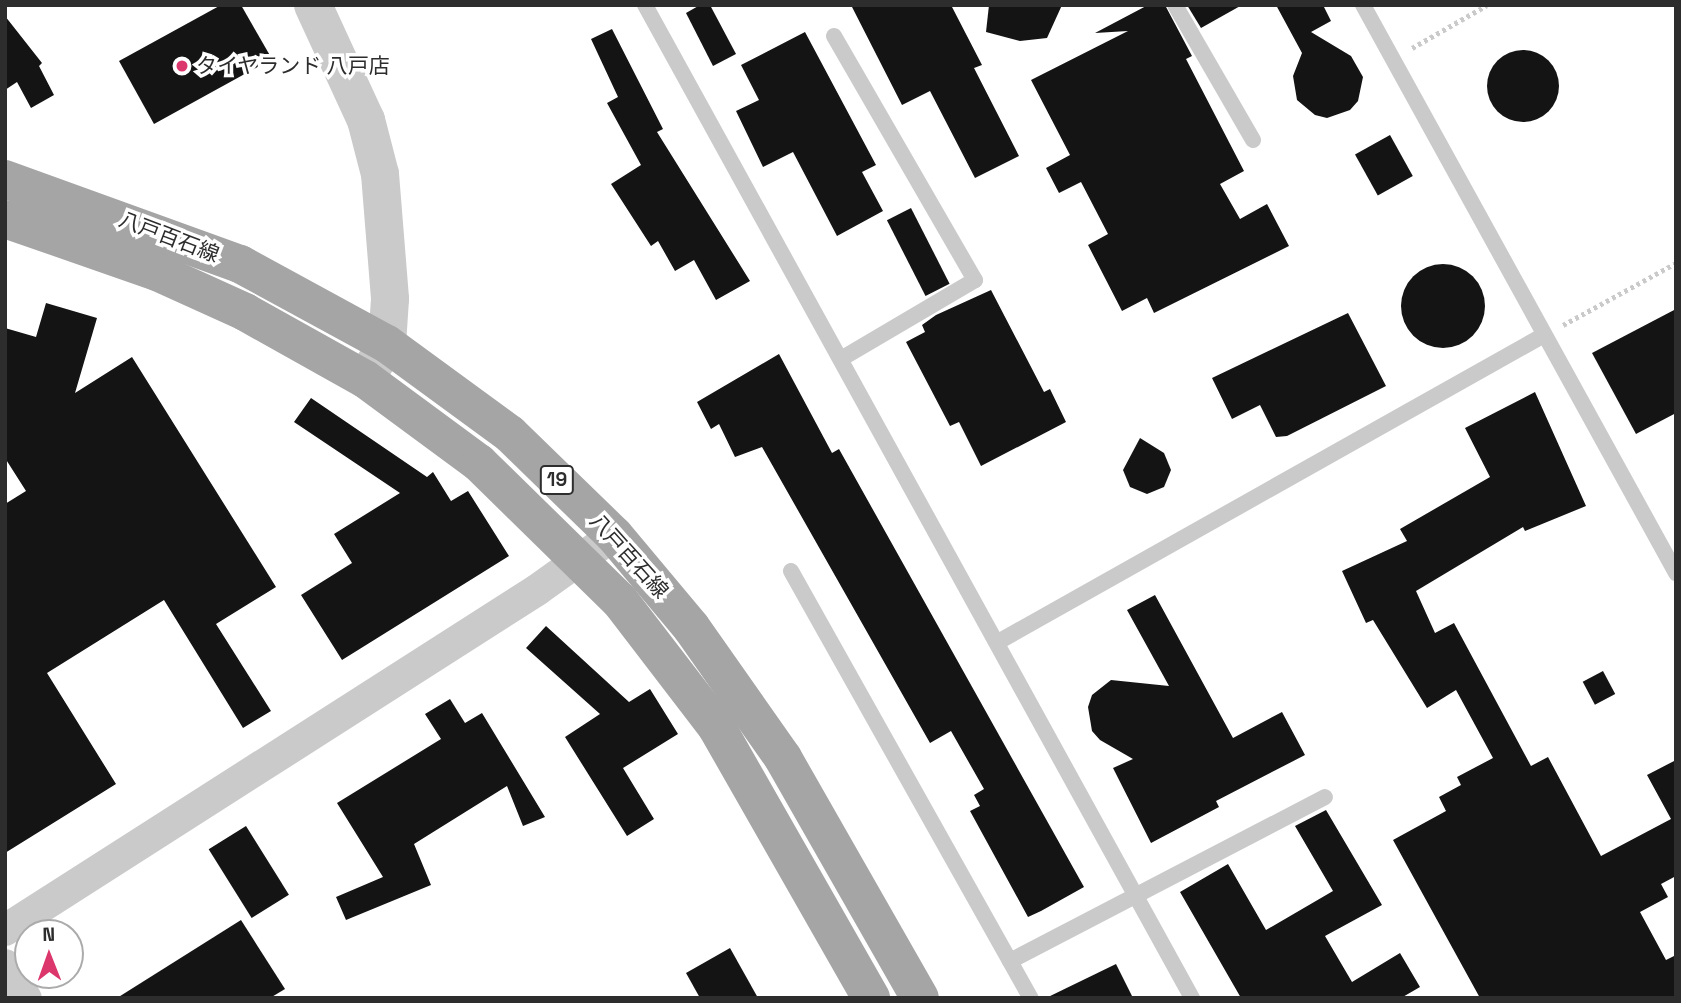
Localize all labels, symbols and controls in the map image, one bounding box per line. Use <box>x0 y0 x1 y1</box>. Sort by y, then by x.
place label: タイヤランド 八戸店 <box>196 53 390 79</box>
marker: タイヤランド 八戸店 <box>174 58 190 74</box>
street label: 八戸百石線 <box>115 206 223 268</box>
road number: 19 <box>540 464 574 495</box>
street label: 八戸百石線 <box>585 509 673 603</box>
north arrow <box>14 919 84 989</box>
text: N <box>42 922 55 947</box>

